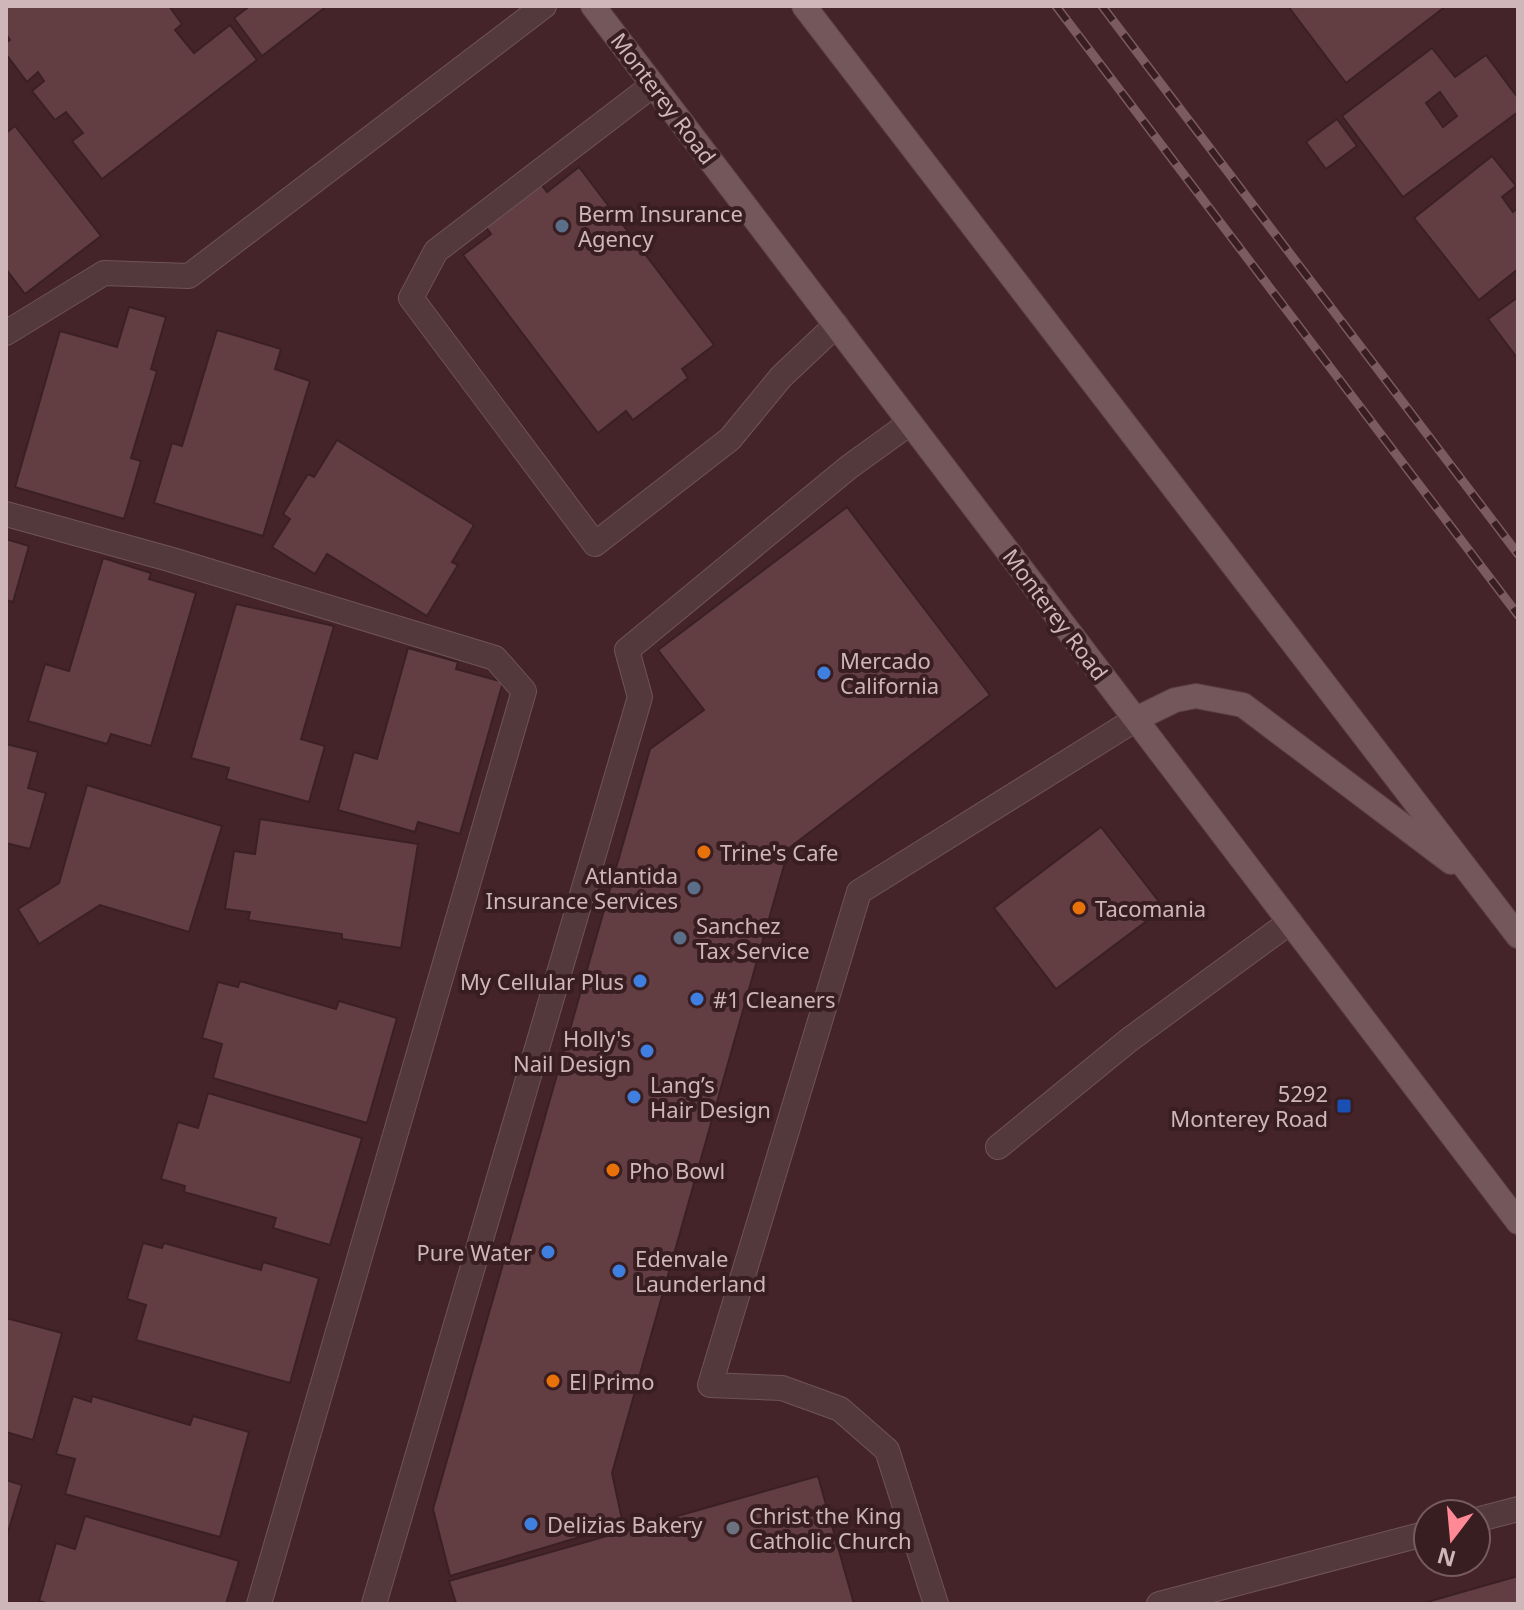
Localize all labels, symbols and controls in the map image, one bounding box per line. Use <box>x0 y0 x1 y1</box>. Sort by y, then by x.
street label: Monterey Road <box>605 26 723 170</box>
place label: Berm Insurance Agency <box>578 198 743 253</box>
marker: Berm Insurance Agency <box>553 217 571 235</box>
street label: Monterey Road <box>997 542 1115 686</box>
place label: Mercado California <box>840 645 939 700</box>
marker: Mercado California <box>815 664 833 682</box>
place label: Trine's Cafe <box>720 837 838 867</box>
marker: Trine's Cafe <box>695 843 713 861</box>
place label: Atlantida Insurance Services <box>486 860 678 915</box>
marker: Atlantida Insurance Services <box>685 879 703 897</box>
place label: Tacomania <box>1095 893 1206 923</box>
marker: Tacomania <box>1070 899 1088 917</box>
place label: Sanchez Tax Service <box>696 910 810 965</box>
marker: Sanchez Tax Service <box>671 929 689 947</box>
place label: My Cellular Plus <box>460 966 624 996</box>
marker: My Cellular Plus <box>631 972 649 990</box>
place label: #1 Cleaners <box>713 984 835 1014</box>
marker: #1 Cleaners <box>688 990 706 1008</box>
place label: Holly's Nail Design <box>513 1023 631 1078</box>
marker: Holly's Nail Design <box>638 1042 656 1060</box>
place label: Lang’s Hair Design <box>650 1069 771 1124</box>
place label: 5292 Monterey Road <box>1170 1078 1328 1133</box>
marker: Lang’s Hair Design <box>625 1088 643 1106</box>
marker: 5292 Monterey Road <box>1335 1097 1353 1115</box>
place label: Pho Bowl <box>629 1155 725 1185</box>
marker: Pho Bowl <box>604 1161 622 1179</box>
place label: Pure Water <box>417 1237 532 1267</box>
marker: Pure Water <box>539 1243 557 1261</box>
place label: Edenvale Launderland <box>635 1243 766 1298</box>
marker: Edenvale Launderland <box>610 1262 628 1280</box>
place label: El Primo <box>569 1366 655 1396</box>
marker: El Primo <box>544 1372 562 1390</box>
north arrow <box>1412 1498 1492 1578</box>
place label: Christ the King Catholic Church <box>749 1500 912 1555</box>
place label: Delizias Bakery <box>547 1509 703 1539</box>
marker: Delizias Bakery <box>522 1515 540 1533</box>
marker: Christ the King Catholic Church <box>724 1519 742 1537</box>
text: N <box>1433 1541 1459 1575</box>

